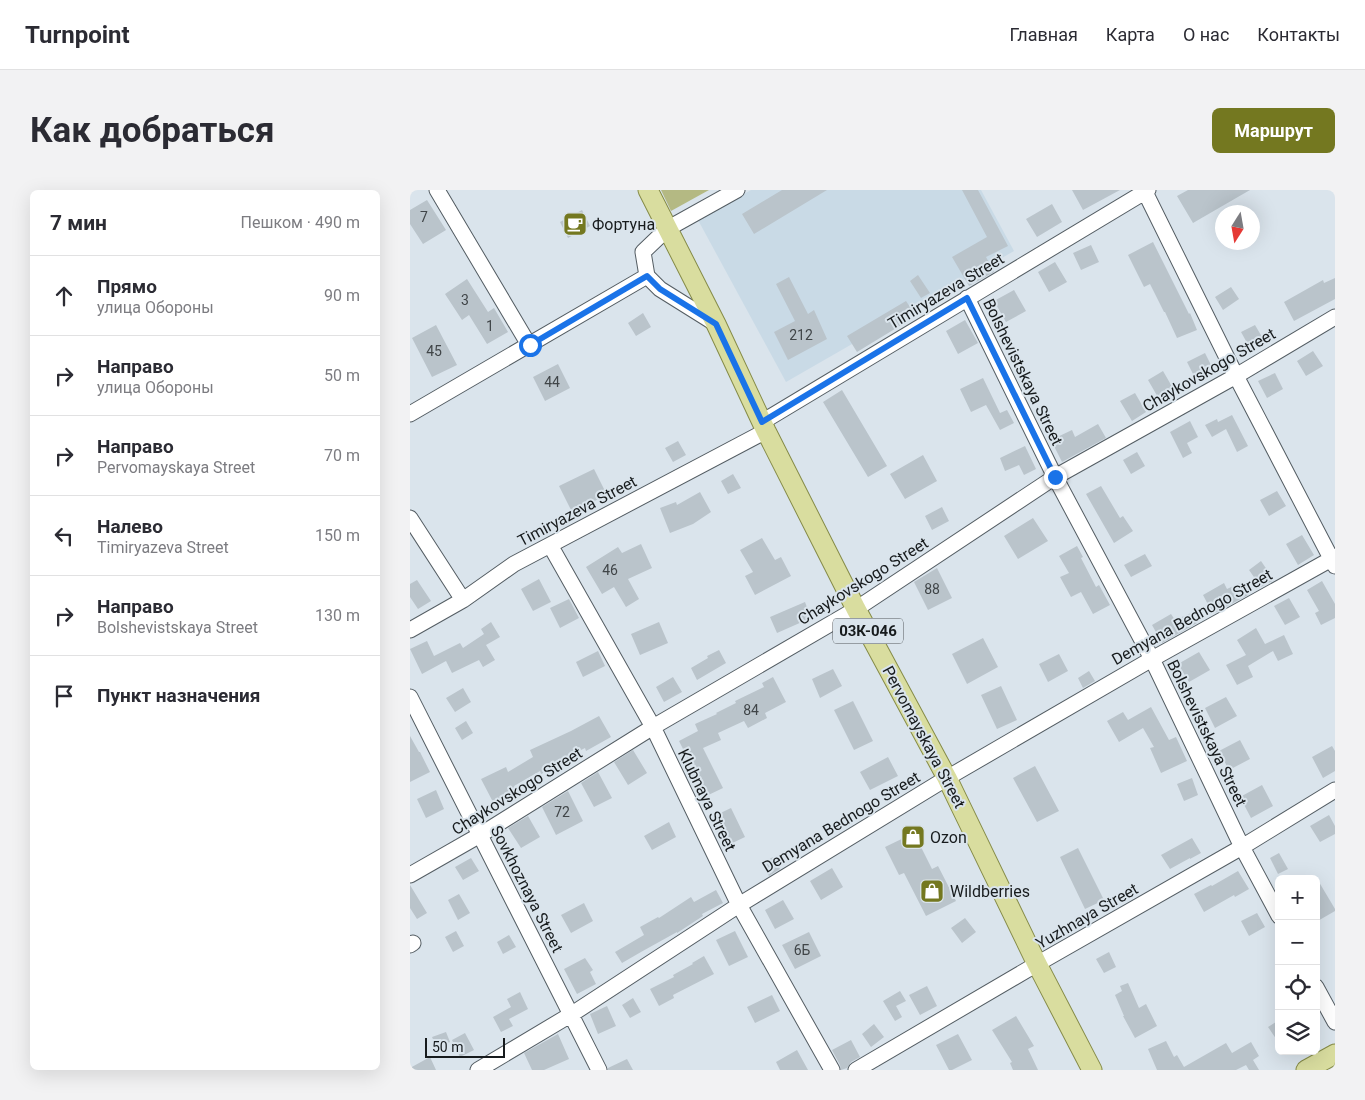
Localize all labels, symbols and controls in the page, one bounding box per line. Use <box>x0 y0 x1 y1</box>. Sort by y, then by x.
text: Turnpoint <box>25 21 130 49</box>
text: Главная <box>1009 24 1078 45</box>
text: Карта <box>1106 24 1155 45</box>
text: О нас <box>1183 24 1229 45</box>
text: Контакты <box>1257 24 1340 45</box>
button: Маршрут <box>1212 108 1335 153</box>
text: Как добраться <box>30 110 275 151</box>
north arrow <box>1215 205 1260 250</box>
house number: 7 <box>420 209 428 225</box>
text: 7 мин <box>50 211 107 235</box>
cafe icon: Фортуна <box>562 211 588 237</box>
text: Пешком · 490 m <box>241 213 360 232</box>
place label: Фортуна <box>592 215 655 234</box>
street label: Timiryazeva Street <box>885 249 1007 333</box>
text: Прямо <box>97 275 157 298</box>
icon: ahead <box>50 282 78 310</box>
text: 90 m <box>324 286 360 305</box>
house number: 3 <box>461 292 469 308</box>
street label: Bolshevistskaya Street <box>979 296 1067 448</box>
text: улица Обороны <box>97 298 214 317</box>
house number: 1 <box>486 318 494 334</box>
street label: Chaykovskogo Street <box>1139 324 1279 416</box>
house number: 212 <box>789 327 813 343</box>
route start <box>519 334 542 357</box>
house number: 45 <box>426 343 442 359</box>
text: Направо <box>97 355 174 378</box>
icon: right <box>50 362 78 390</box>
text: 50 m <box>324 366 360 385</box>
house number: 44 <box>544 374 560 390</box>
text: улица Обороны <box>97 378 214 397</box>
text: Направо <box>97 435 174 458</box>
icon: right <box>50 442 78 470</box>
text: 70 m <box>324 446 360 465</box>
text: Pervomayskaya Street <box>97 458 255 477</box>
route end <box>1044 466 1067 489</box>
street label: Timiryazeva Street <box>514 472 640 550</box>
text: Налево <box>97 515 163 538</box>
icon: left <box>50 522 78 550</box>
text: 150 m <box>315 526 360 545</box>
street label: Chaykovskogo Street <box>794 533 932 629</box>
text: Timiryazeva Street <box>97 538 229 557</box>
house number: 46 <box>602 562 618 578</box>
street label: Demyana Bednogo Street <box>1109 565 1275 669</box>
house number: 88 <box>924 581 940 597</box>
text: Направо <box>97 595 174 618</box>
icon: right <box>50 602 78 630</box>
text: 130 m <box>315 606 360 625</box>
text: Bolshevistskaya Street <box>97 618 258 637</box>
road number: 03К-046 <box>833 618 903 644</box>
street label: Bolshevistskaya Street <box>1163 657 1251 809</box>
street label: Pervomayskaya Street <box>878 663 970 811</box>
icon: arrive <box>50 682 78 710</box>
text: Пункт назначения <box>97 684 260 707</box>
house number: 84 <box>743 702 759 718</box>
street label: Chaykovskogo Street <box>448 743 586 839</box>
street label: Klubnaya Street <box>674 746 740 854</box>
street label: Demyana Bednogo Street <box>759 767 923 877</box>
house number: 72 <box>554 804 570 820</box>
street label: Sovkhoznaya Street <box>487 822 567 956</box>
shop icon: Ozon <box>900 824 926 850</box>
place label: Ozon <box>930 828 967 847</box>
map controls <box>1275 875 1320 1055</box>
button: + <box>1275 875 1320 920</box>
shop icon: Wildberries <box>919 878 945 904</box>
street label: Yuzhnaya Street <box>1033 879 1141 953</box>
place label: Wildberries <box>950 882 1030 901</box>
button: − <box>1275 920 1320 965</box>
house number: 6Б <box>794 942 811 958</box>
button: locate <box>1275 965 1320 1010</box>
button: layers <box>1275 1010 1320 1055</box>
scale bar <box>425 1035 505 1058</box>
text: 50 m <box>432 1039 464 1055</box>

